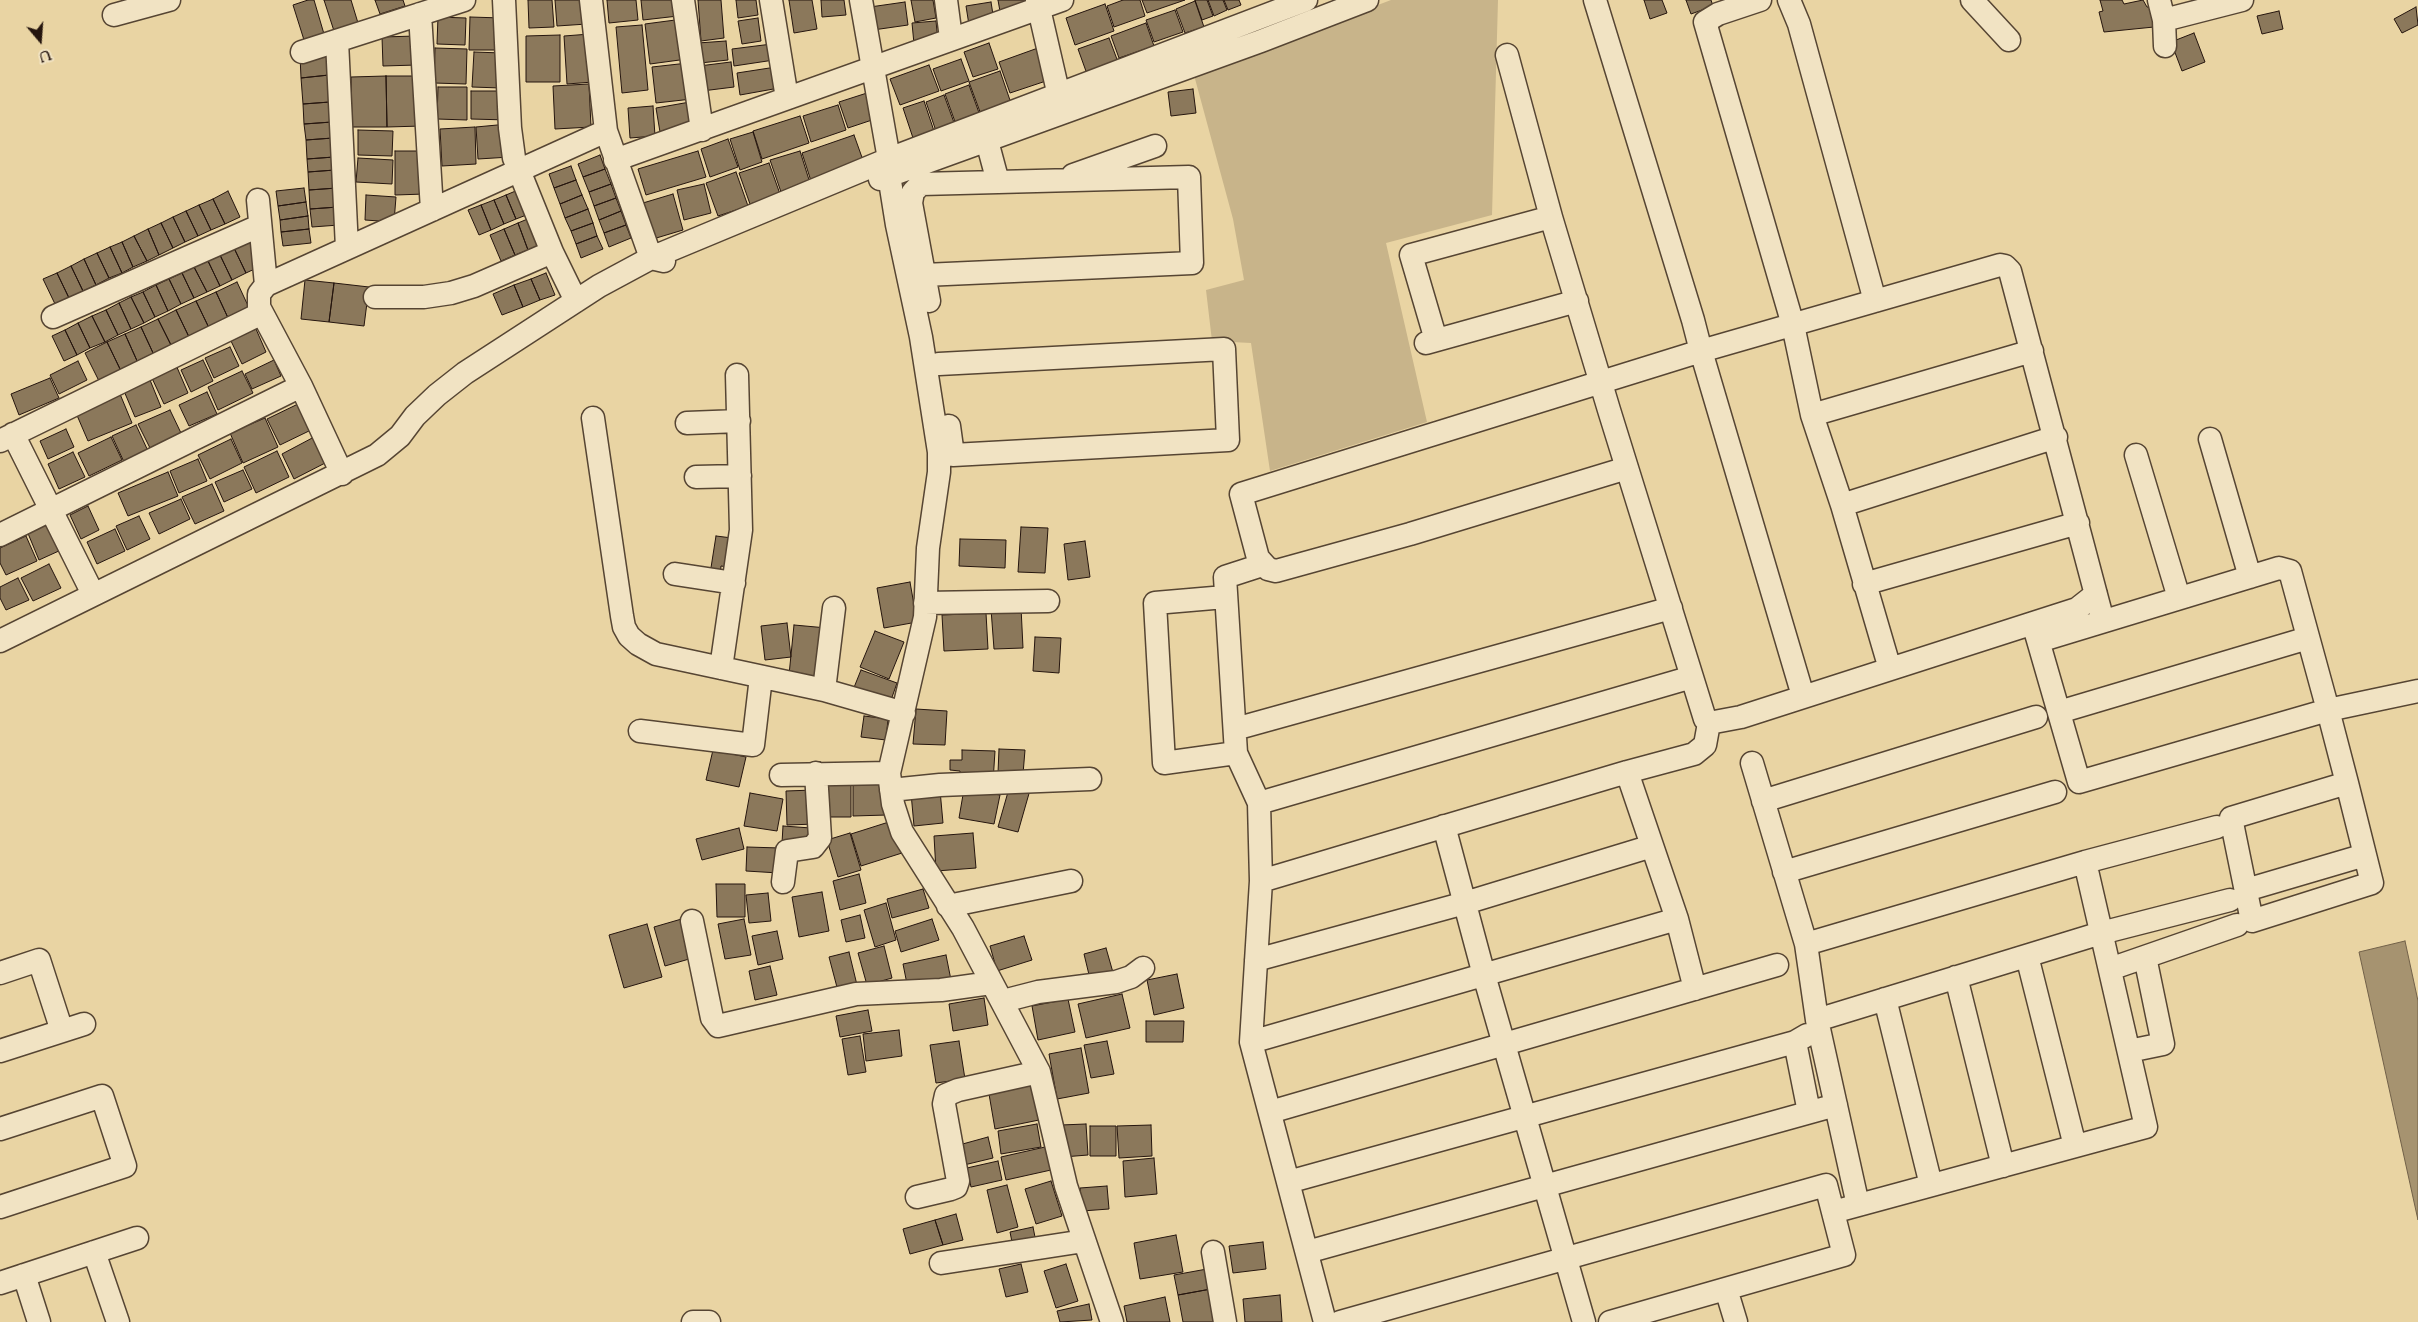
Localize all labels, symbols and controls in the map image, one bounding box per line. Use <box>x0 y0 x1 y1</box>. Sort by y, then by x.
north arrow <box>15 15 65 65</box>
text: U <box>36 43 53 66</box>

